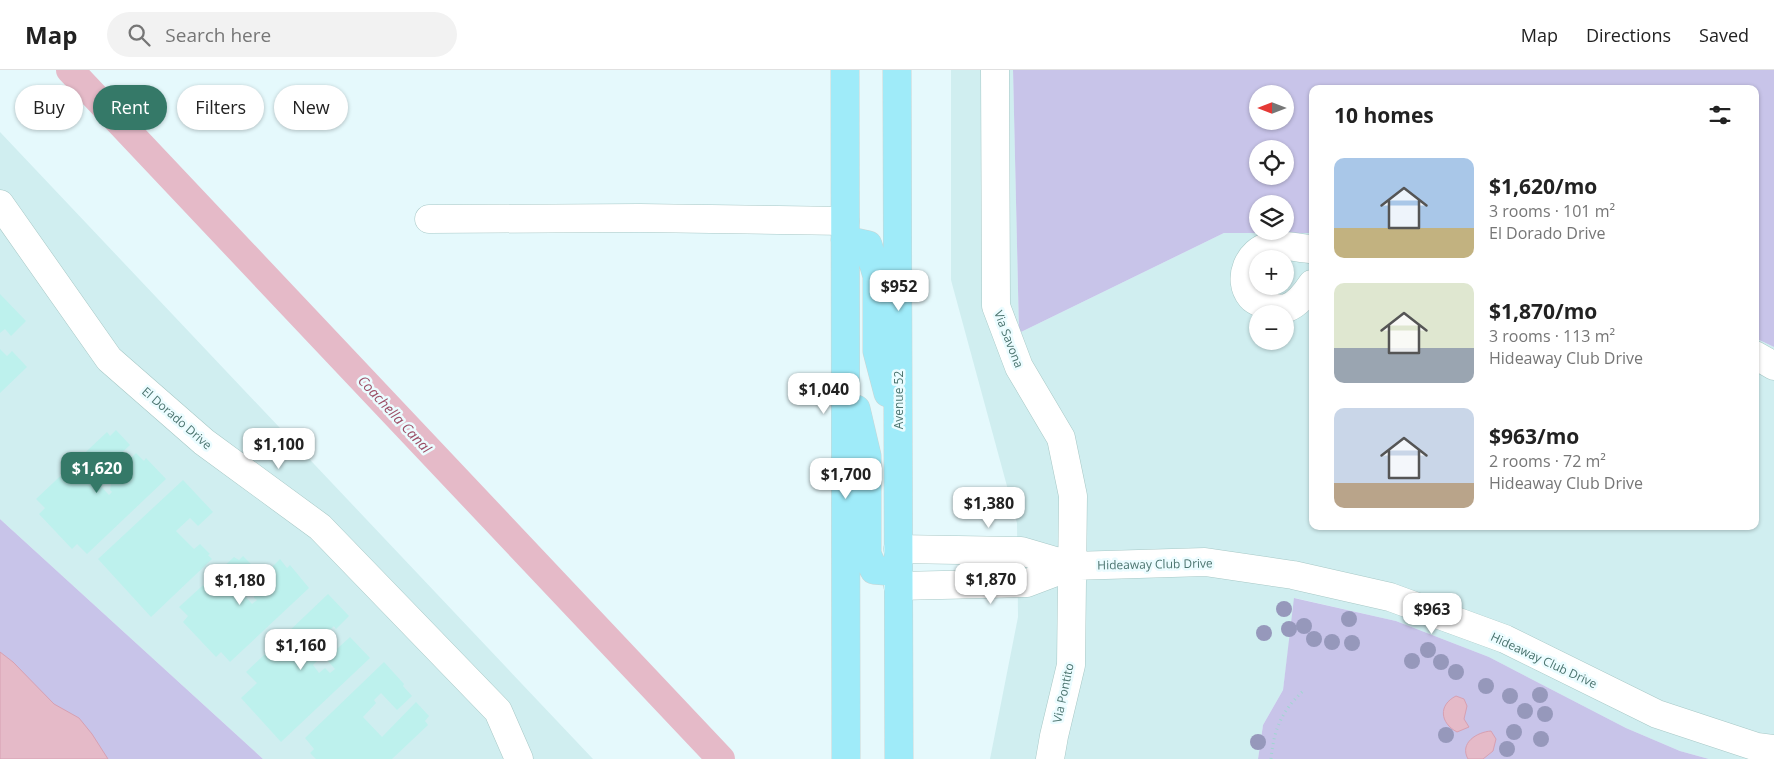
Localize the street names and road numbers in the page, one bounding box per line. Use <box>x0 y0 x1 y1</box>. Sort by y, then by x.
street label: Via Savona <box>990 308 1028 370</box>
street label: Avenue 52 <box>890 371 907 429</box>
street label: El Dorado Drive <box>138 383 216 453</box>
street label: Hideaway Club Drive <box>1097 554 1213 574</box>
street label: Hideaway Club Drive <box>1488 628 1600 692</box>
street label: Via Pontito <box>1048 662 1078 724</box>

